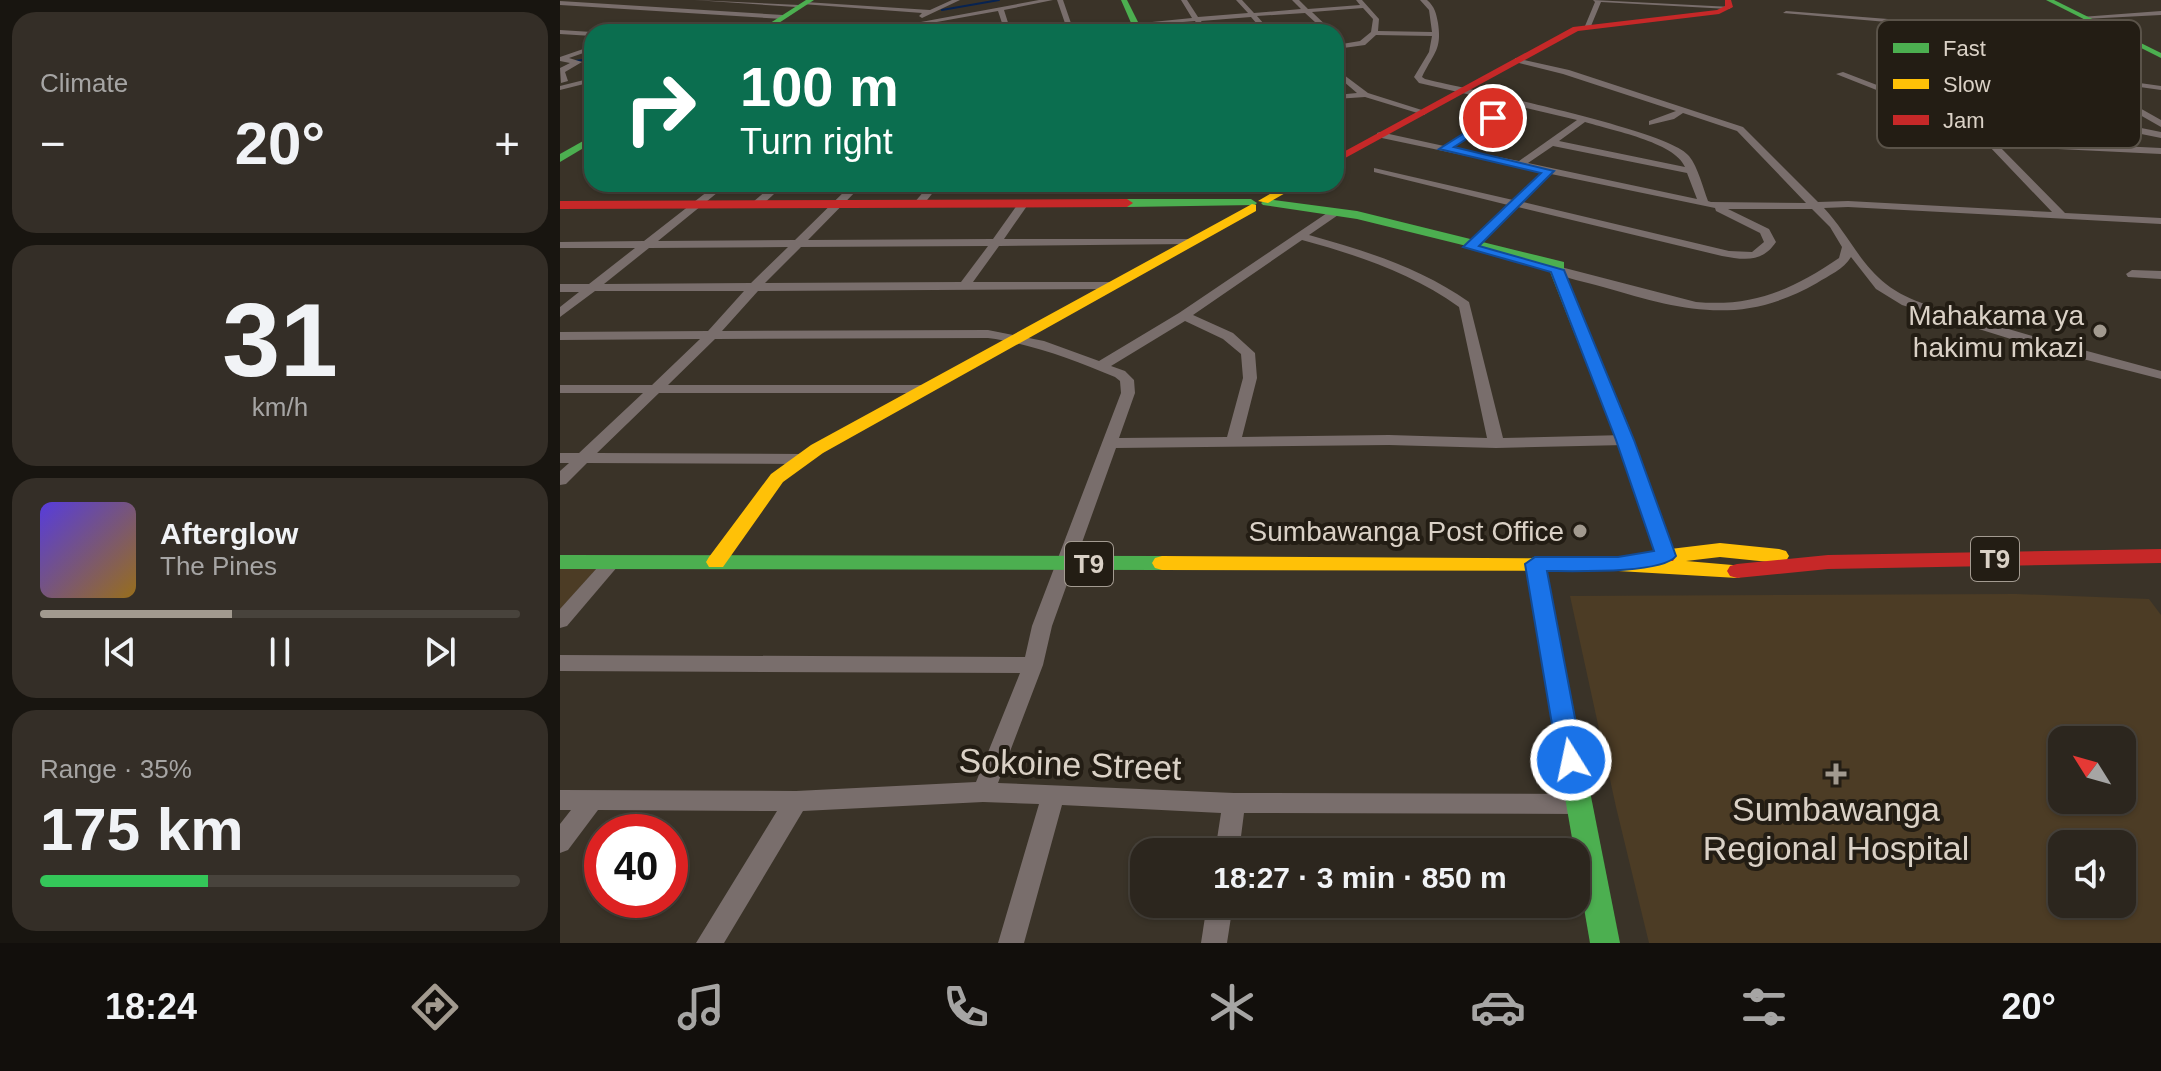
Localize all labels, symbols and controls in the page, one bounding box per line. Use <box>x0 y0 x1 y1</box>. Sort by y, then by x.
legend <box>1877 20 2141 148</box>
text: Fast <box>1943 36 1986 61</box>
text: 100 m <box>740 55 899 118</box>
icon: right <box>608 56 712 160</box>
text: Climate <box>40 68 128 98</box>
text: Slow <box>1943 72 1991 97</box>
pin <box>1459 84 1527 152</box>
icon: arrive <box>1471 96 1515 140</box>
text: Jam <box>1943 108 1985 133</box>
text: 20° <box>235 110 325 177</box>
text: − <box>40 119 66 168</box>
text: + <box>494 119 520 168</box>
text: Turn right <box>740 121 893 162</box>
text: 31 <box>222 282 338 398</box>
place label: Mahakama ya hakimu mkazi <box>1908 300 2084 363</box>
marker: Mahakama ya hakimu mkazi <box>2091 322 2109 340</box>
text: km/h <box>252 392 308 422</box>
place label: Sumbawanga Post Office <box>1249 516 1564 547</box>
text: Afterglow <box>160 517 298 550</box>
marker: Sumbawanga Post Office <box>1571 522 1589 540</box>
road number: T9 <box>1971 537 2019 581</box>
road number: T9 <box>1065 542 1113 586</box>
text: The Pines <box>160 551 277 581</box>
icon: previous <box>98 630 142 674</box>
icon: pause <box>258 630 302 674</box>
icon: next <box>418 630 462 674</box>
position arrow <box>1529 718 1613 802</box>
north arrow <box>2048 726 2136 814</box>
map controls <box>2048 726 2136 918</box>
street label: Sokoine Street <box>958 741 1183 787</box>
text: Range · 35% <box>40 754 192 784</box>
marker: Sumbawanga Regional Hospital <box>1825 763 1847 785</box>
place label: Sumbawanga Regional Hospital <box>1703 790 1969 867</box>
text: 175 km <box>40 796 244 863</box>
speed limit sign: 40 <box>584 814 688 918</box>
button: sound <box>2048 830 2136 918</box>
text: 18:27 · 3 min · 850 m <box>1213 861 1507 894</box>
icon: directions <box>407 979 463 1035</box>
icon: music <box>673 979 729 1035</box>
icon: phone <box>938 979 994 1035</box>
icon: climate <box>1204 979 1260 1035</box>
icon: car <box>1470 979 1526 1035</box>
icon: filters <box>1736 979 1792 1035</box>
text: 18:24 <box>105 986 197 1027</box>
text: 20° <box>2002 986 2056 1027</box>

